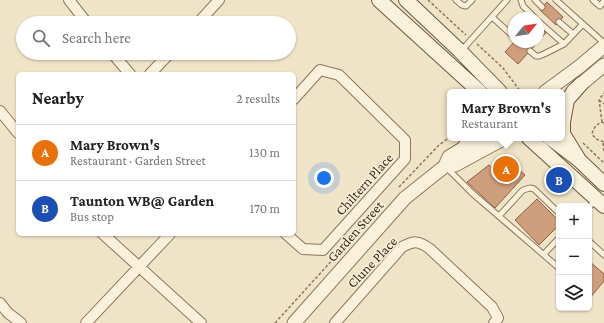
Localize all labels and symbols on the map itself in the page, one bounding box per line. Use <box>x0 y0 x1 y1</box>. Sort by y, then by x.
north arrow <box>508 12 544 48</box>
street label: Chiltern Place <box>332 150 396 218</box>
pin: A <box>493 154 519 184</box>
pin: B <box>546 165 572 195</box>
your location <box>314 168 334 188</box>
street label: Garden Street <box>323 197 387 265</box>
street label: Clune Place <box>344 233 400 291</box>

